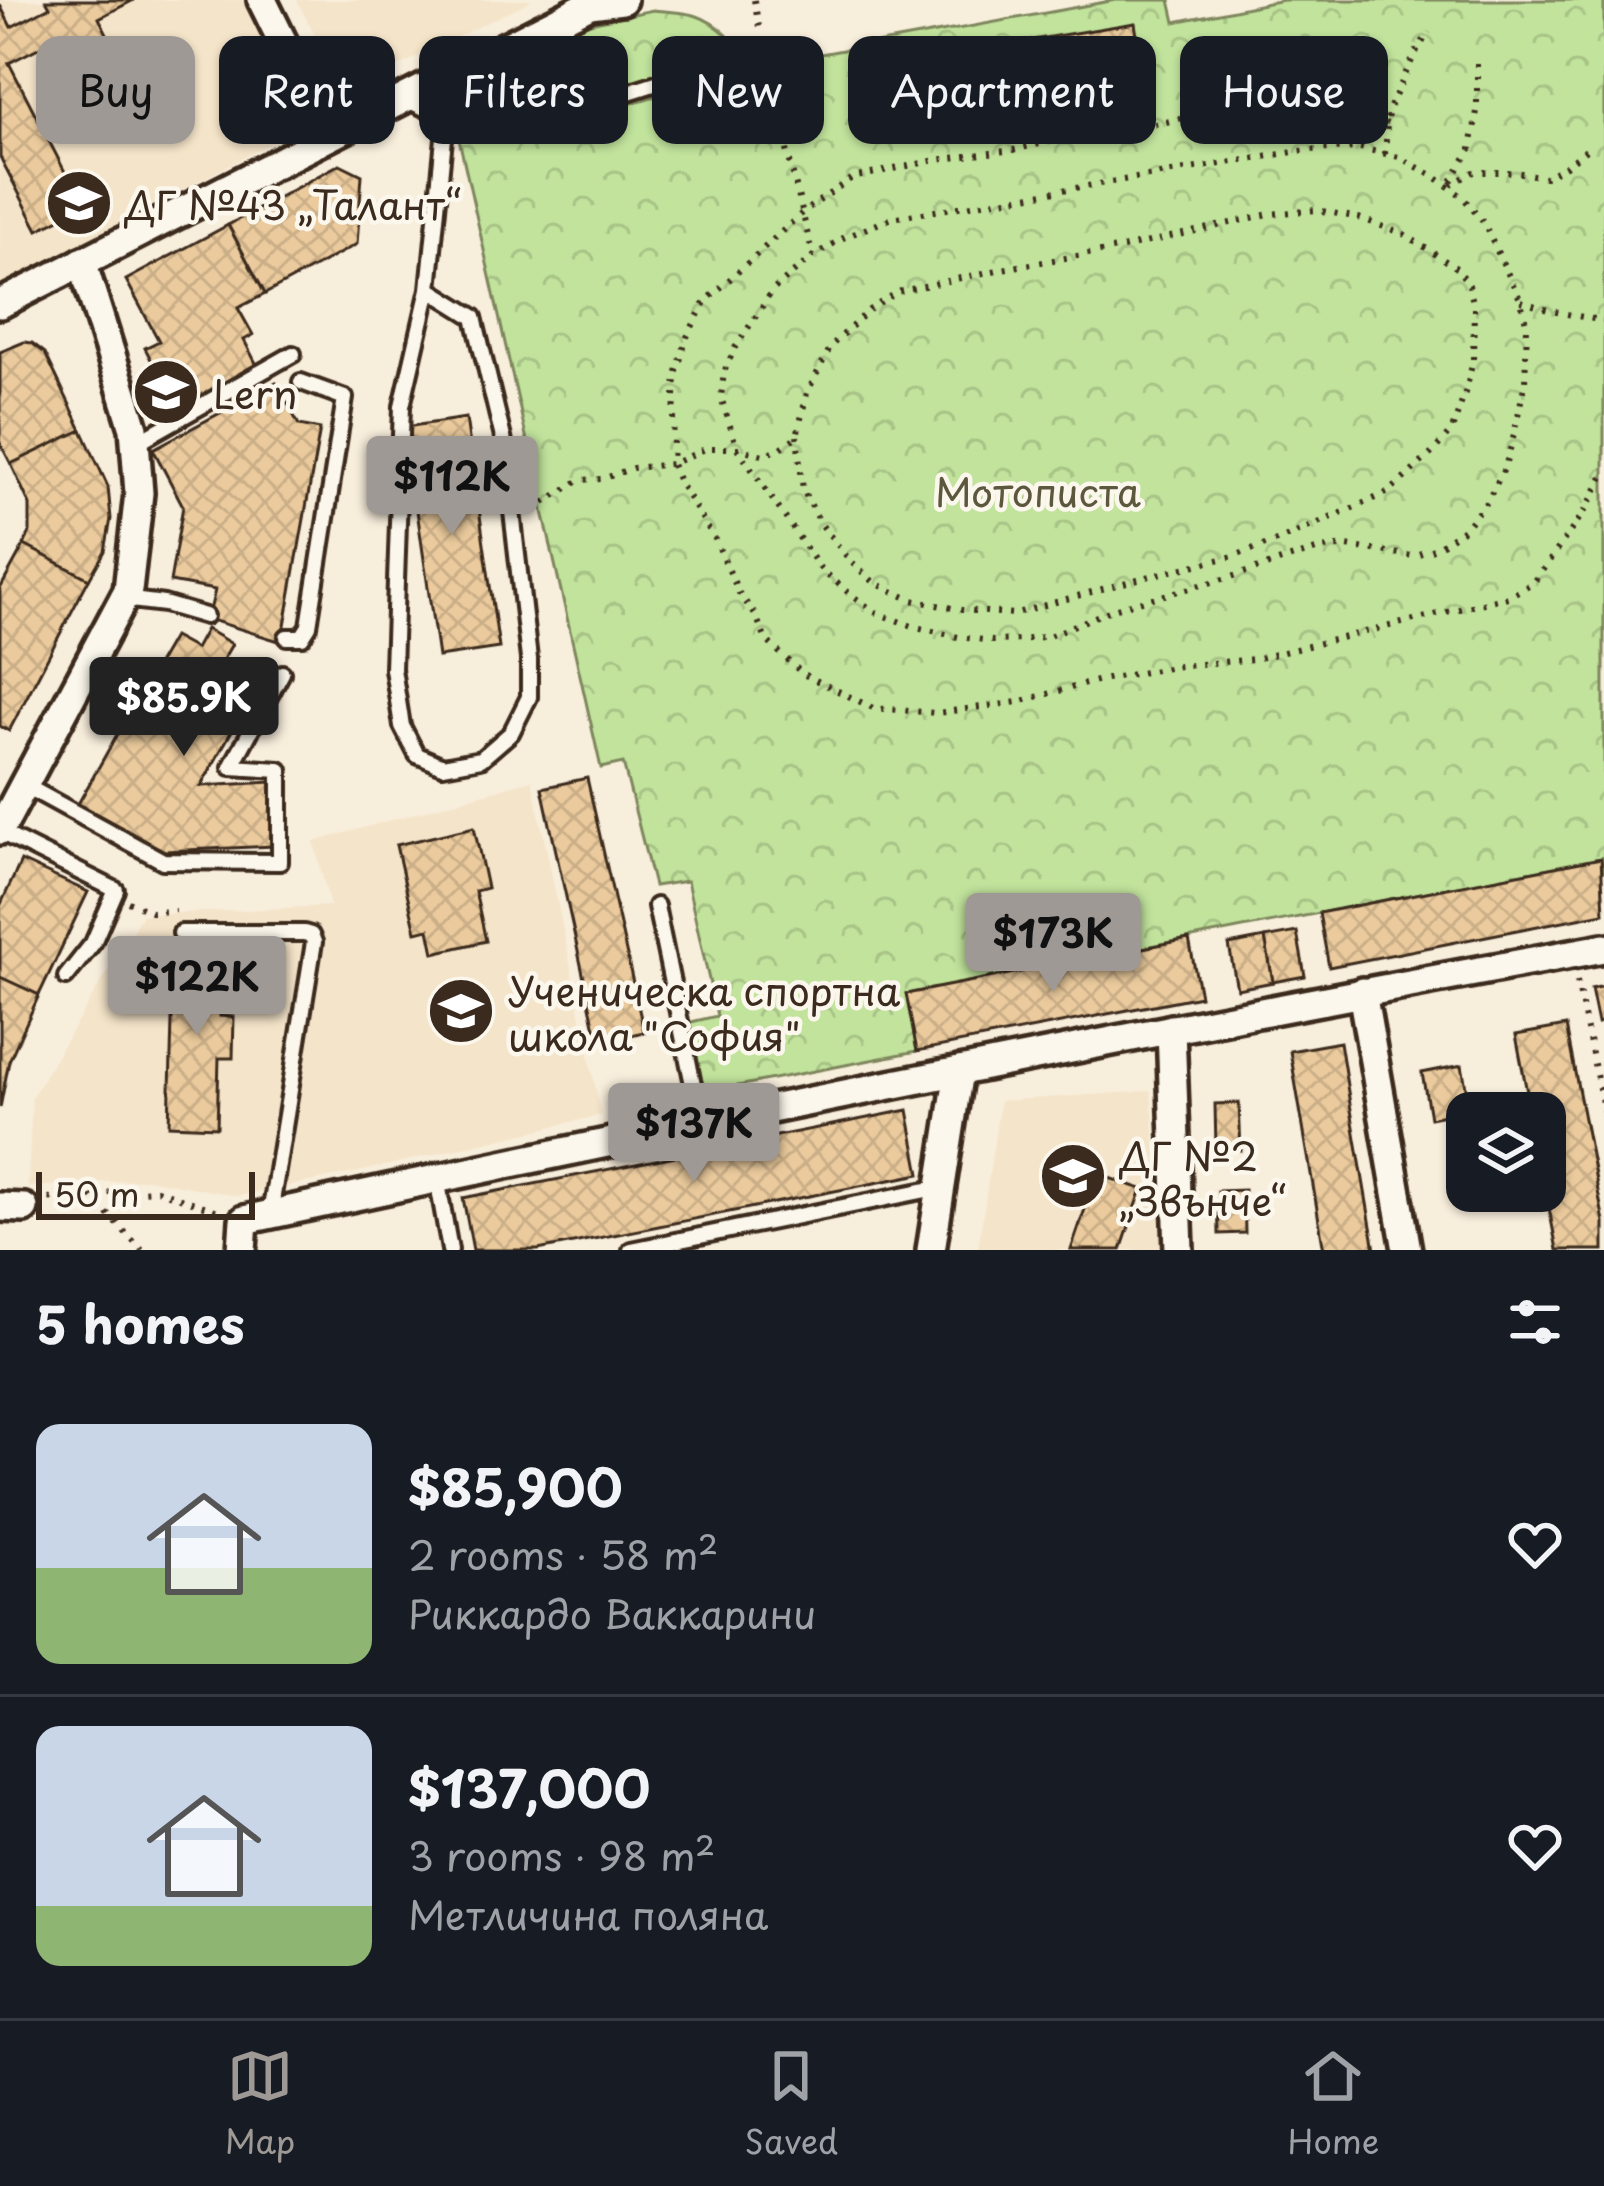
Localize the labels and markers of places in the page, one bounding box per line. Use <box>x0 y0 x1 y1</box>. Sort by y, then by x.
school or university icon: ДГ №43 „Талант“ <box>44 168 114 238</box>
place label: ДГ №43 „Талант“ <box>123 174 461 233</box>
school or university icon: Lern <box>131 357 201 427</box>
place label: Lern <box>213 363 297 422</box>
pin: $112K <box>368 436 536 538</box>
pin: $85.9K <box>86 657 282 759</box>
pin: $173K <box>969 893 1137 995</box>
pin: $122K <box>113 936 281 1038</box>
place label: Ученическа спортна школа "София" <box>508 960 901 1064</box>
school or university icon: Ученическа спортна школа "София" <box>426 976 496 1046</box>
pin: $137K <box>610 1083 778 1185</box>
place label: ДГ №2 „Звънче“ <box>1118 1125 1286 1229</box>
school or university icon: ДГ №2 „Звънче“ <box>1038 1141 1108 1211</box>

